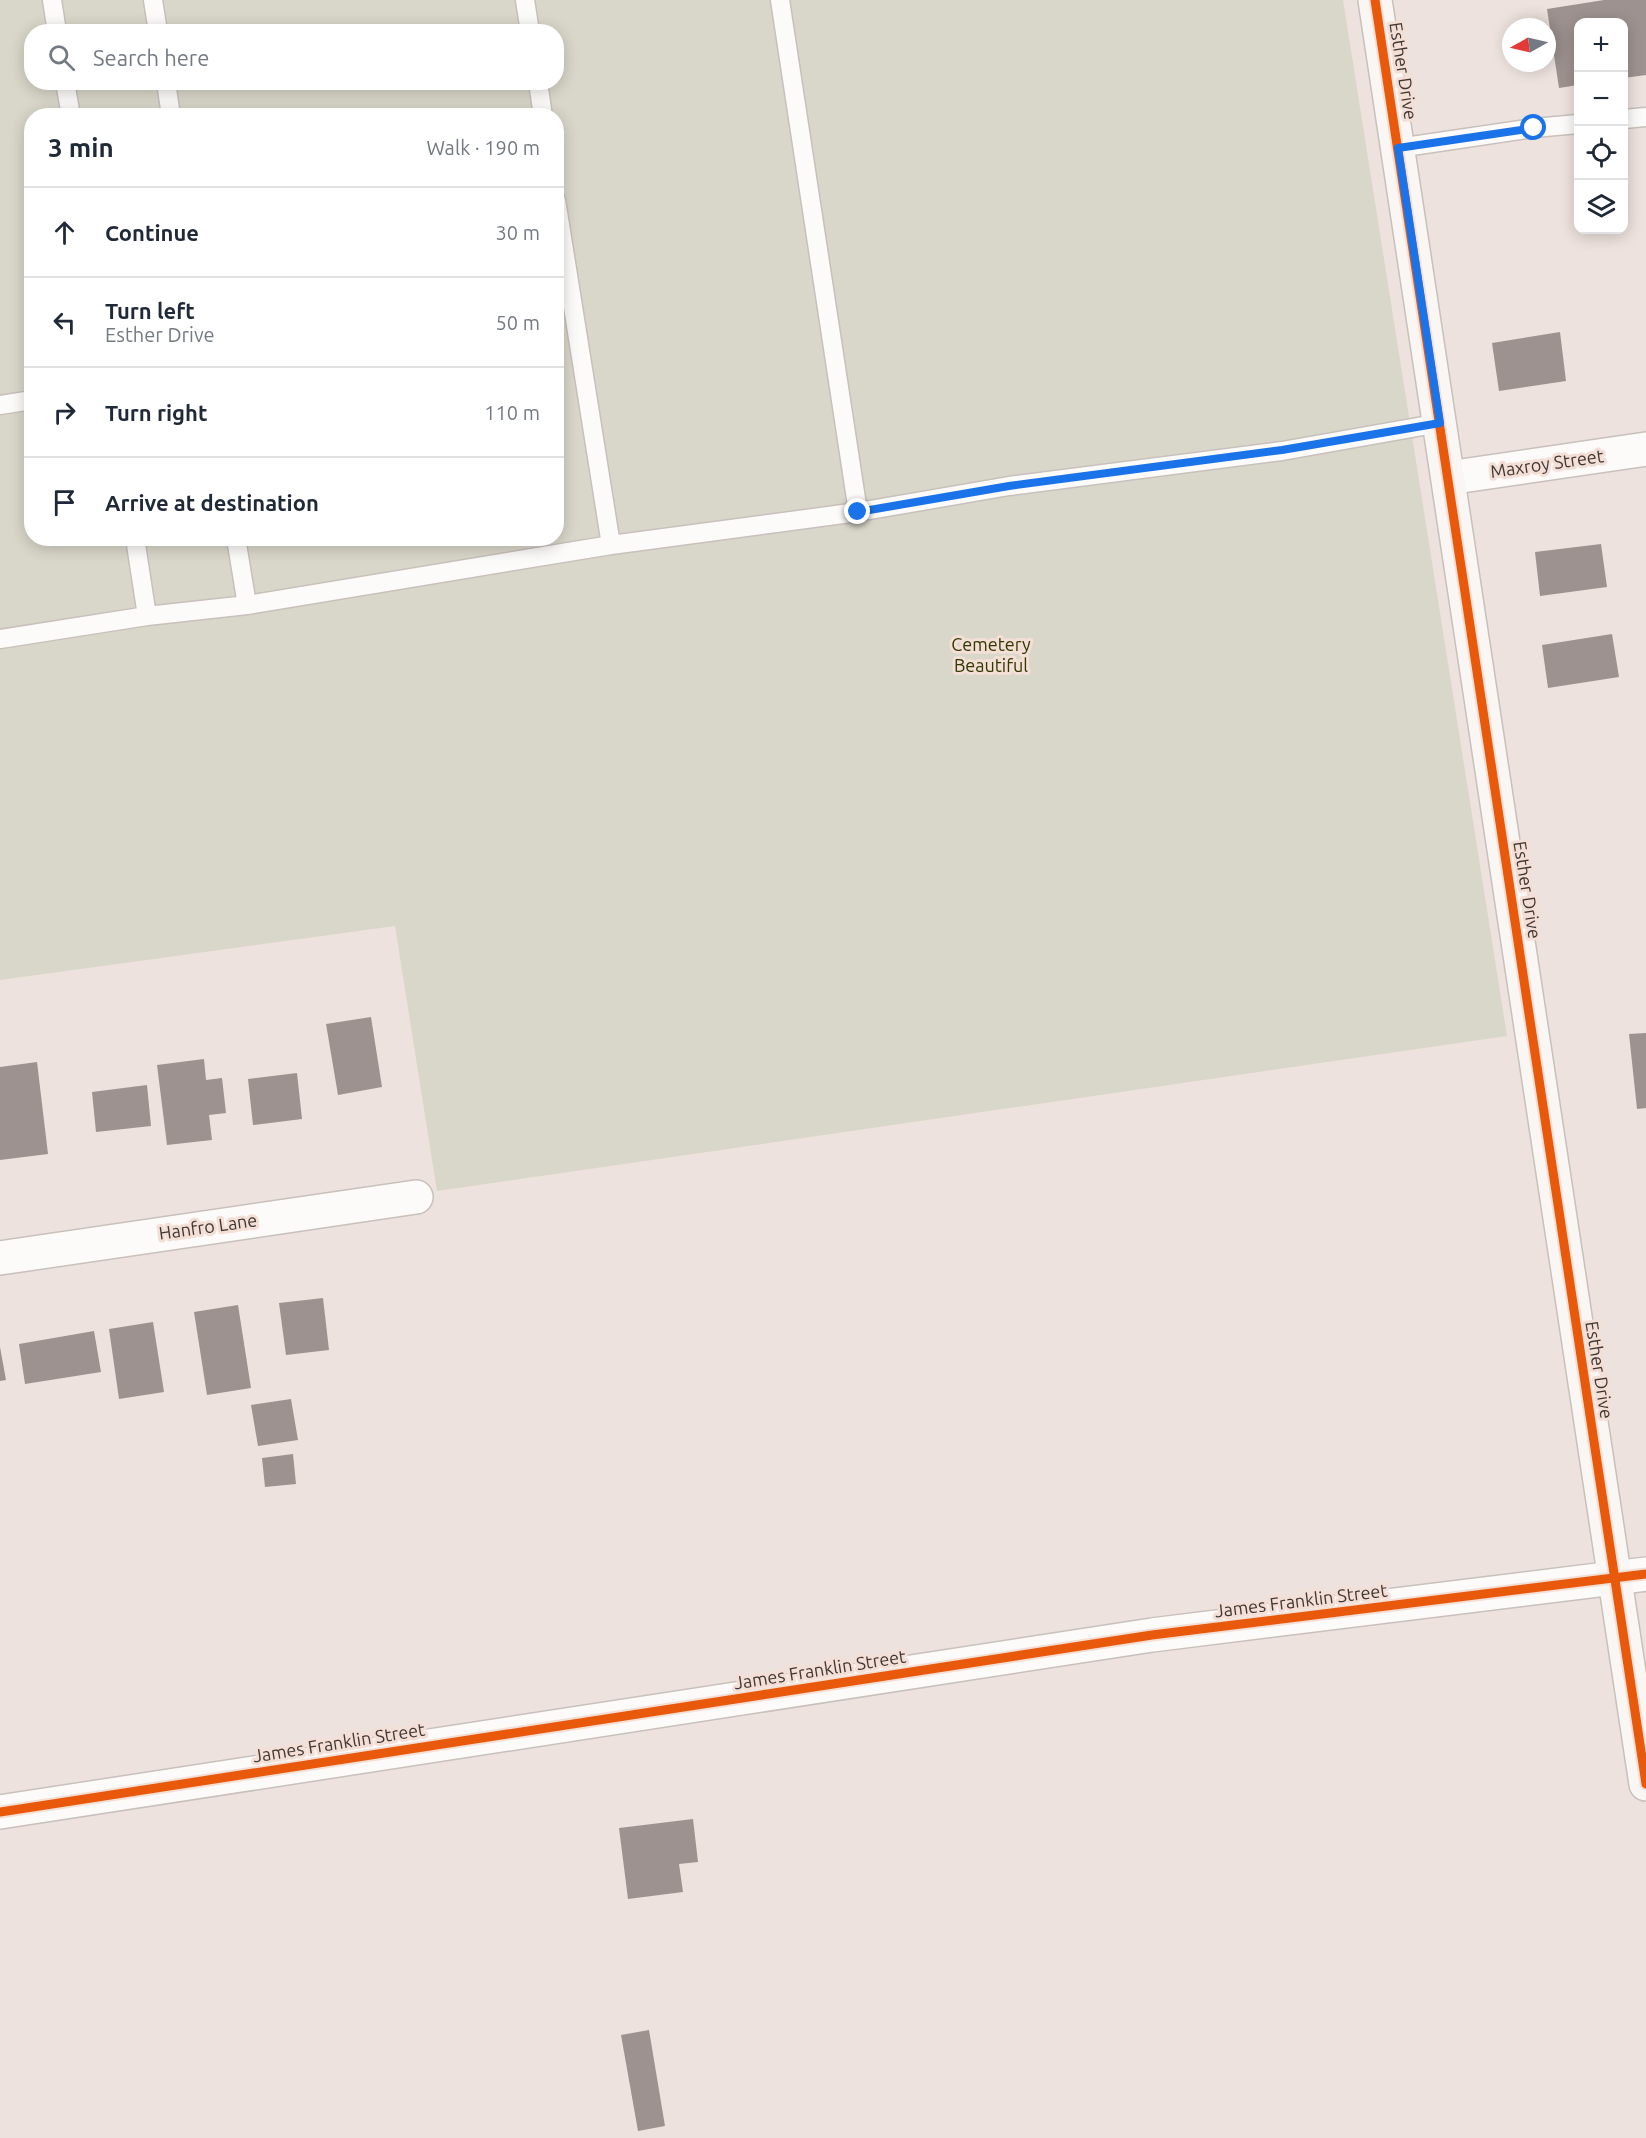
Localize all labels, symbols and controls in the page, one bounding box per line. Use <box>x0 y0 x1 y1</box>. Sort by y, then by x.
north arrow <box>1502 18 1556 72</box>
map controls <box>1574 18 1628 234</box>
button: + <box>1574 18 1628 72</box>
street label: Esther Drive <box>1386 21 1422 121</box>
search box <box>24 24 564 90</box>
icon: search <box>45 41 78 74</box>
text: Search here <box>93 45 209 70</box>
button: − <box>1574 72 1628 126</box>
route start <box>1520 114 1546 140</box>
button: locate <box>1574 126 1628 180</box>
text: 3 min <box>48 133 114 162</box>
text: Walk · 190 m <box>427 136 540 159</box>
button: layers <box>1574 180 1628 234</box>
icon: ahead <box>48 216 81 249</box>
text: Continue <box>105 220 199 245</box>
text: 30 m <box>496 221 540 244</box>
text: Turn left <box>105 298 195 323</box>
icon: left <box>48 306 81 339</box>
text: 50 m <box>496 311 540 334</box>
text: Esther Drive <box>105 323 215 346</box>
icon: right <box>48 396 81 429</box>
text: Turn right <box>105 400 207 425</box>
text: 110 m <box>484 401 540 424</box>
street label: Maxroy Street <box>1489 445 1605 481</box>
icon: arrive <box>48 486 81 519</box>
text: Arrive at destination <box>105 490 319 515</box>
route end <box>844 498 870 524</box>
park label: Cemetery Beautiful <box>951 634 1031 675</box>
street label: Esther Drive <box>1510 840 1546 940</box>
street label: Hanfro Lane <box>157 1209 258 1243</box>
street label: Esther Drive <box>1582 1320 1618 1420</box>
street label: James Franklin Street <box>1213 1579 1388 1621</box>
street label: James Franklin Street <box>732 1646 907 1692</box>
street label: James Franklin Street <box>251 1719 426 1765</box>

